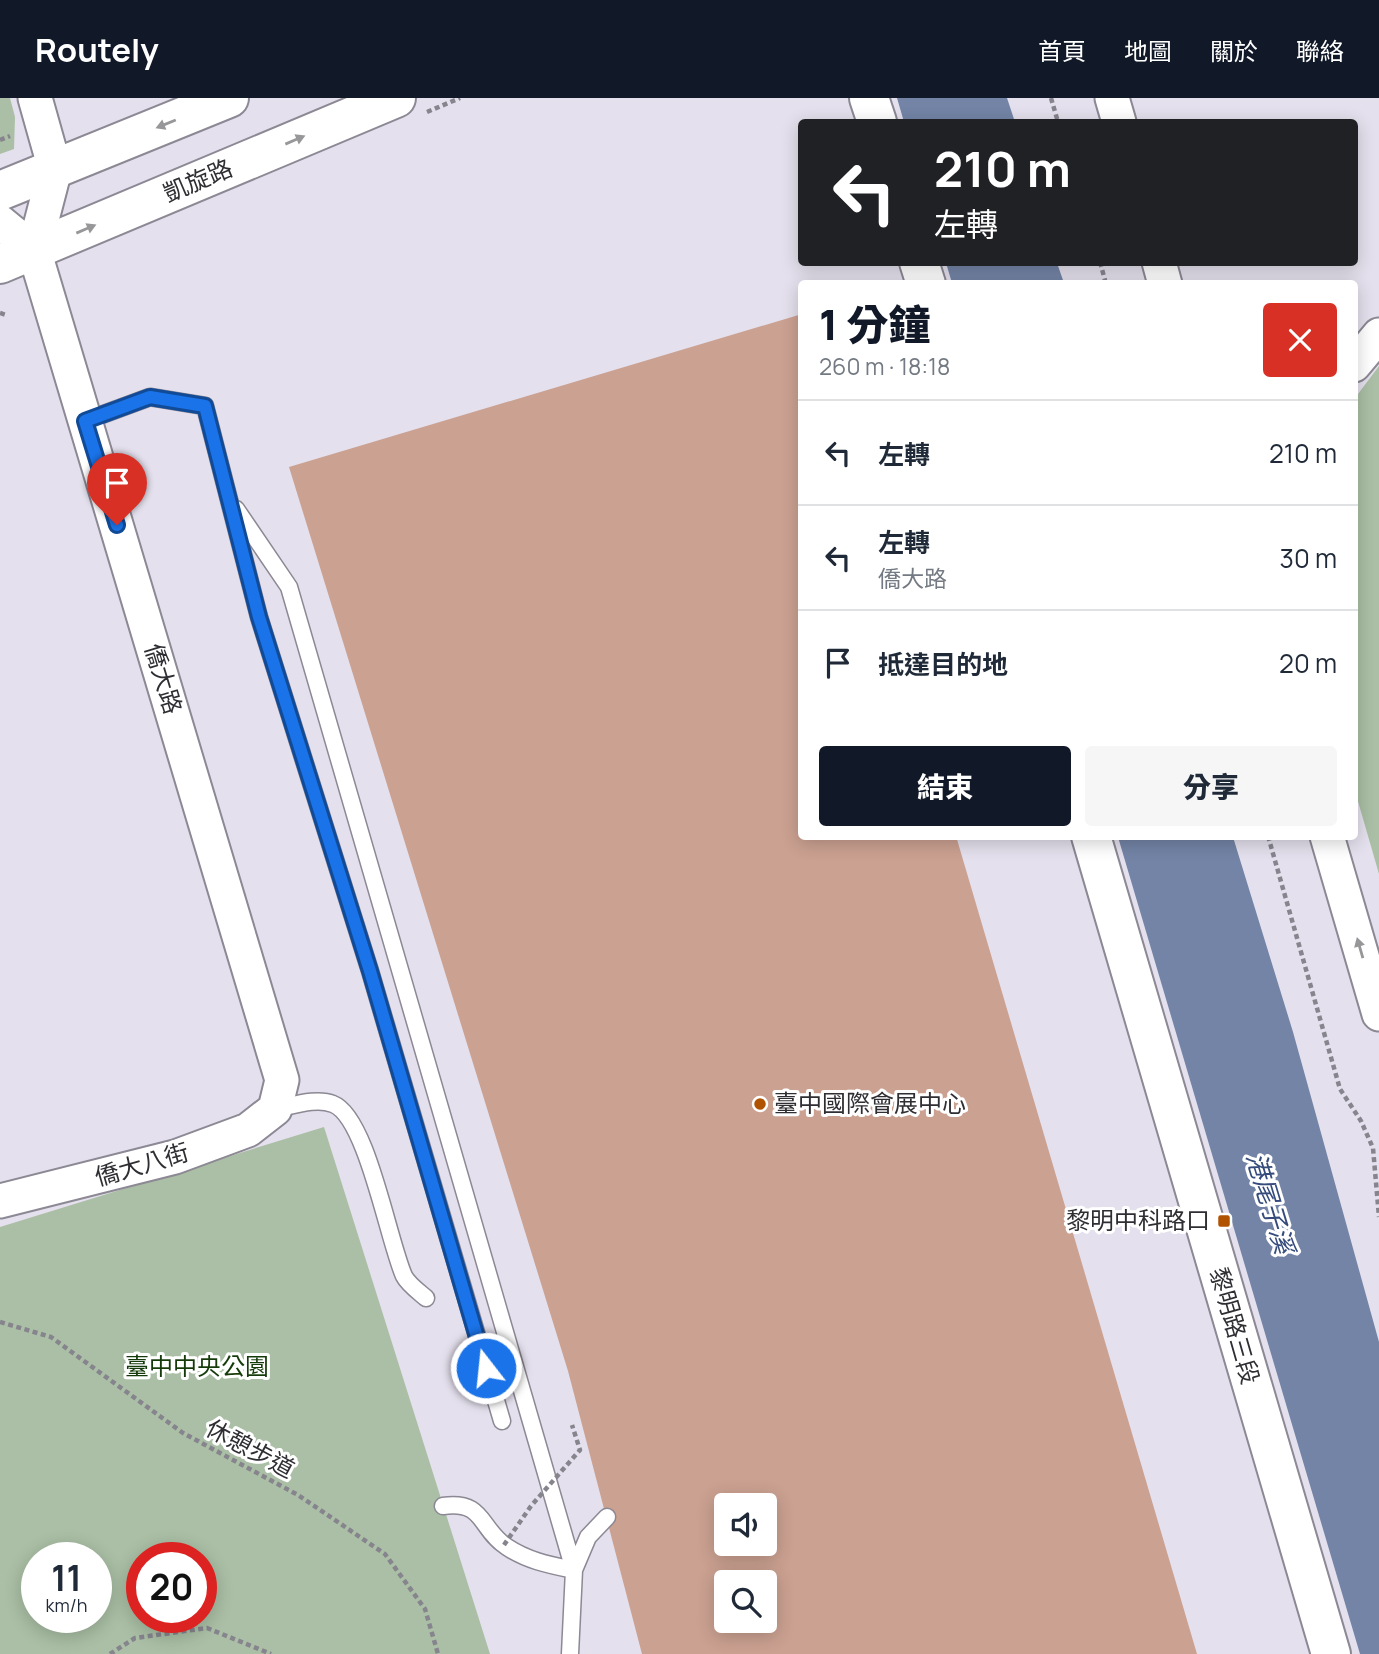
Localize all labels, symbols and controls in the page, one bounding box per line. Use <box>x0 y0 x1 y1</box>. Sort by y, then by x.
text: Routely <box>35 27 159 72</box>
text: 首頁 <box>1038 34 1086 67</box>
text: 地圖 <box>1124 34 1172 67</box>
text: 關於 <box>1210 34 1258 67</box>
text: 聯絡 <box>1296 34 1344 67</box>
one-way arrow <box>155 118 176 129</box>
one-way arrow <box>285 135 306 146</box>
text: 210 m <box>934 135 1071 202</box>
icon: left <box>819 147 910 238</box>
street label: 凱旋路 <box>158 150 237 209</box>
text: 左轉 <box>934 202 998 246</box>
one-way arrow <box>75 223 96 234</box>
text: 1 分鐘 <box>819 295 930 353</box>
button: close <box>1263 303 1337 377</box>
text: 260 m · 18:18 <box>819 350 950 382</box>
icon: left <box>819 434 857 472</box>
text: 210 m <box>1269 435 1337 471</box>
text: 左轉 <box>878 436 930 472</box>
pin <box>87 453 147 525</box>
icon: arrive <box>98 464 136 502</box>
text: 左轉 <box>878 524 930 560</box>
icon: left <box>819 539 857 577</box>
text: 30 m <box>1280 540 1337 576</box>
text: 僑大路 <box>878 562 947 594</box>
street label: 僑大路 <box>138 639 191 718</box>
icon: arrive <box>819 644 857 682</box>
text: 20 m <box>1279 645 1337 681</box>
text: 抵達目的地 <box>878 646 1008 682</box>
button: 結束 <box>819 746 1071 826</box>
button: 分享 <box>1085 746 1337 826</box>
one-way arrow <box>1354 938 1364 959</box>
place label: 臺中國際會展中心 <box>774 1086 966 1119</box>
marker: 臺中國際會展中心 <box>752 1096 768 1112</box>
street label: 僑大八街 <box>91 1134 192 1193</box>
water label: 港尾子溪 <box>1239 1148 1305 1262</box>
place label: 黎明中科路口 <box>1066 1203 1210 1236</box>
marker: 黎明中科路口 <box>1216 1213 1232 1229</box>
street label: 黎明路三段 <box>1203 1263 1268 1388</box>
position arrow <box>449 1331 523 1405</box>
park label: 臺中中央公園 <box>125 1349 269 1382</box>
street label: 休憩步道 <box>201 1411 301 1485</box>
map controls <box>714 1493 777 1633</box>
button: sound <box>714 1493 777 1556</box>
speed limit sign: 20 <box>126 1542 217 1633</box>
text: 11 <box>51 1554 82 1602</box>
button: search <box>714 1570 777 1633</box>
text: km/h <box>46 1593 87 1617</box>

